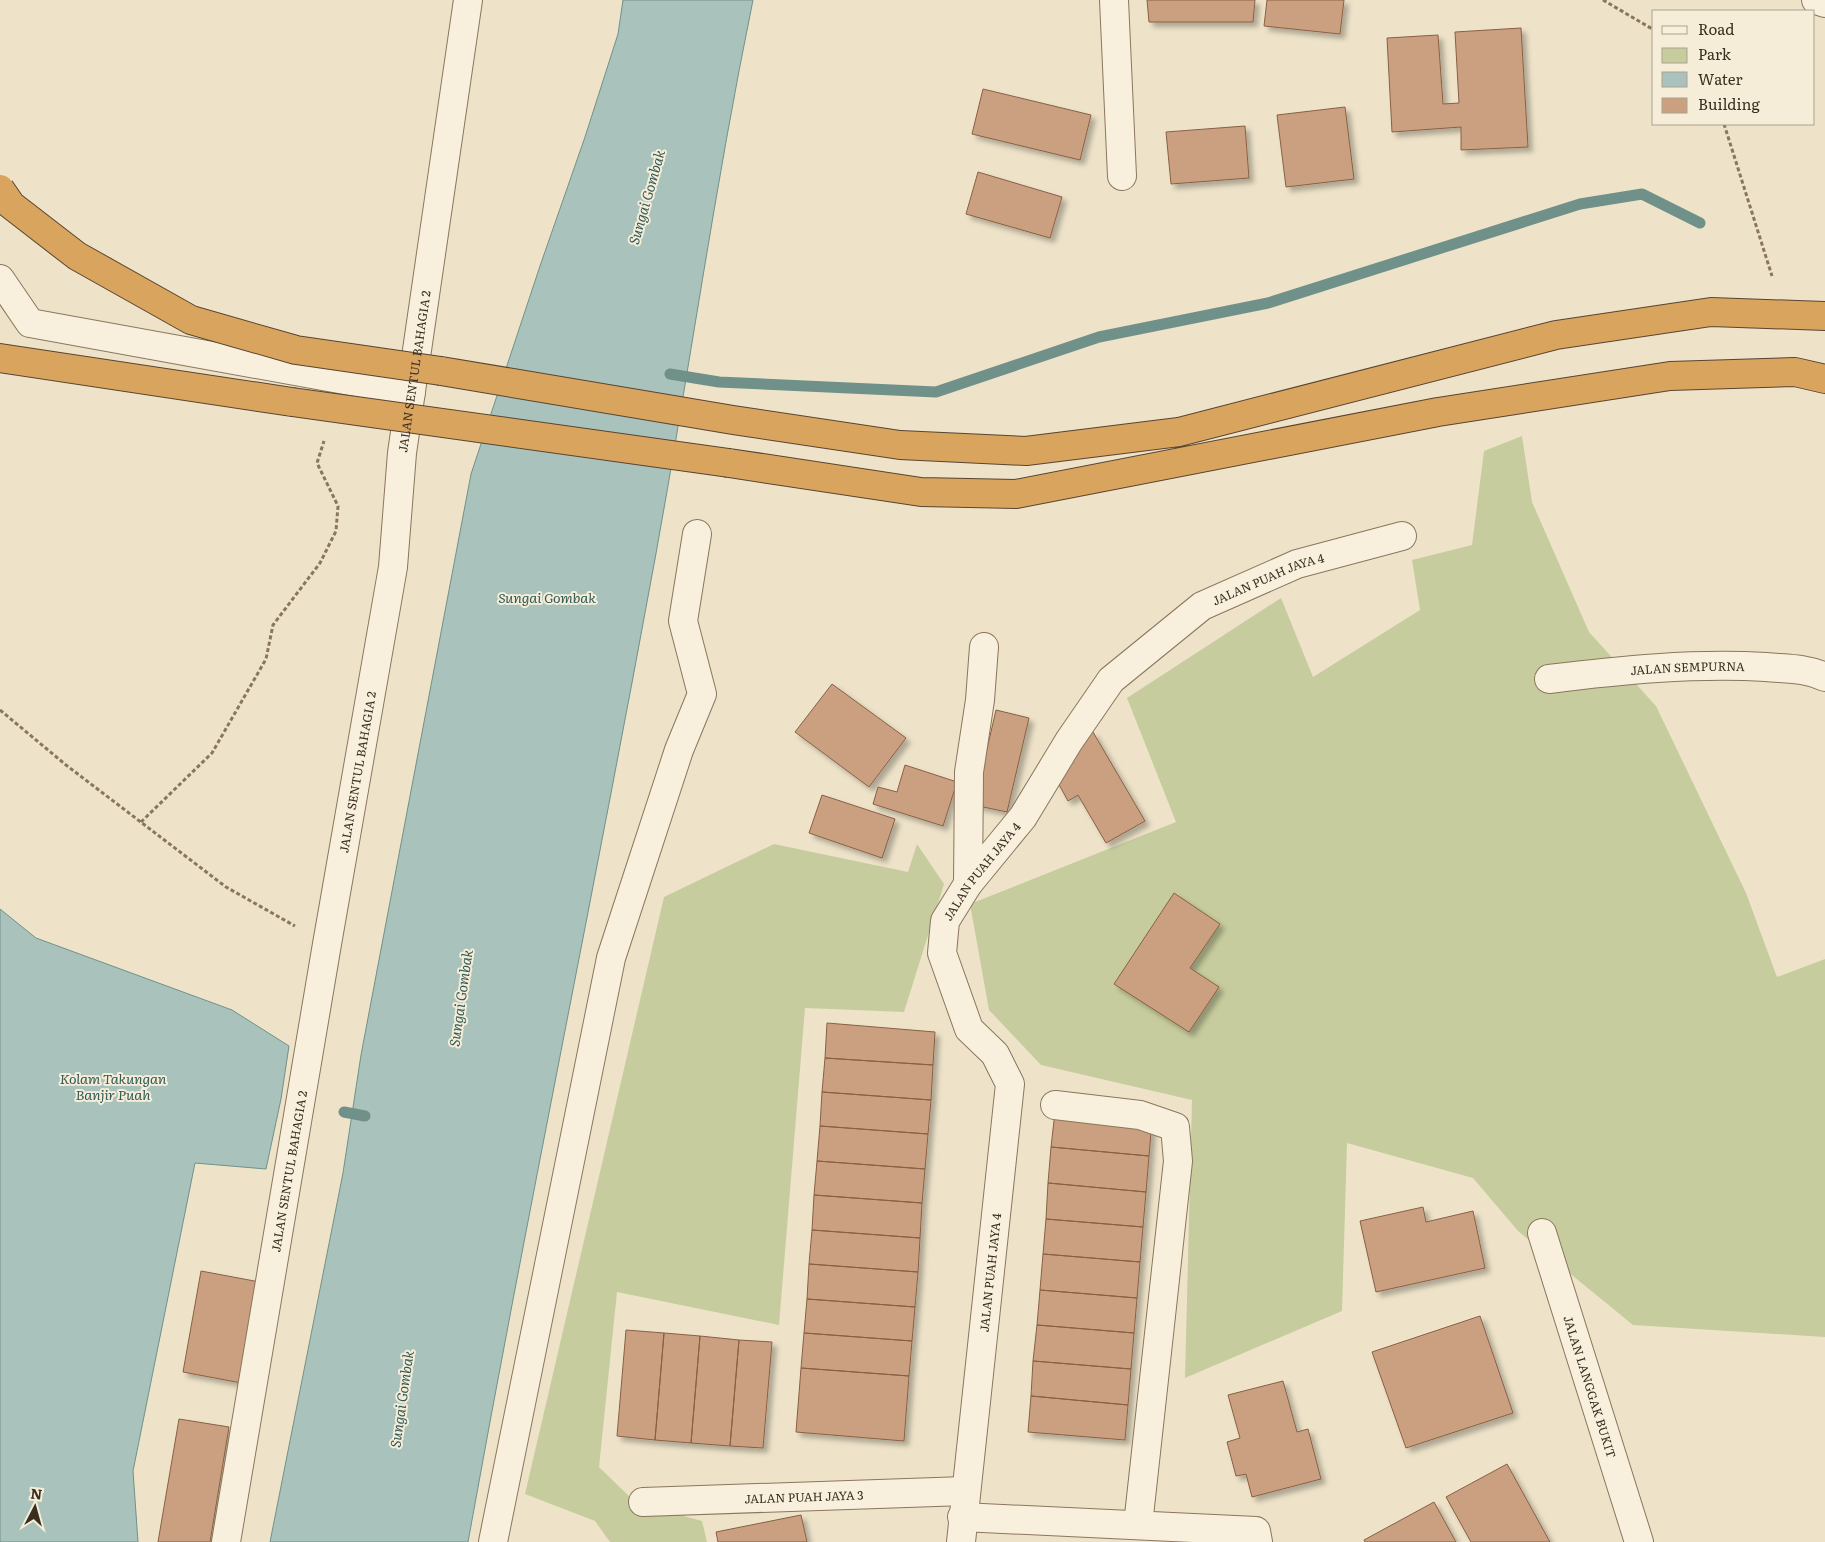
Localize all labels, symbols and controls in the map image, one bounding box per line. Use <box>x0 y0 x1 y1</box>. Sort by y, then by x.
legend <box>1652 10 1815 125</box>
text: Road <box>1698 17 1734 40</box>
text: Park <box>1698 42 1732 65</box>
text: Water <box>1698 67 1743 90</box>
text: Building <box>1698 92 1760 115</box>
water label: Sungai Gombak <box>623 147 669 247</box>
street label: JALAN SENTUL BAHAGIA 2 <box>393 289 435 454</box>
street label: JALAN PUAH JAYA 4 <box>1209 548 1326 609</box>
water label: Sungai Gombak <box>498 587 596 607</box>
street label: JALAN SEMPURNA <box>1630 657 1745 679</box>
street label: JALAN SENTUL BAHAGIA 2 <box>334 690 380 854</box>
street label: JALAN PUAH JAYA 4 <box>939 818 1025 924</box>
water label: Sungai Gombak <box>443 948 477 1048</box>
water label: Kolam Takungan Banjir Puah <box>60 1068 167 1104</box>
street label: JALAN SENTUL BAHAGIA 2 <box>266 1089 311 1253</box>
street label: JALAN PUAH JAYA 4 <box>975 1212 1005 1333</box>
street label: JALAN LANGGAK BUKIT <box>1559 1313 1621 1460</box>
water label: Sungai Gombak <box>384 1349 418 1449</box>
north arrow <box>10 1482 60 1532</box>
text: N <box>30 1483 44 1504</box>
street label: JALAN PUAH JAYA 3 <box>744 1485 864 1508</box>

